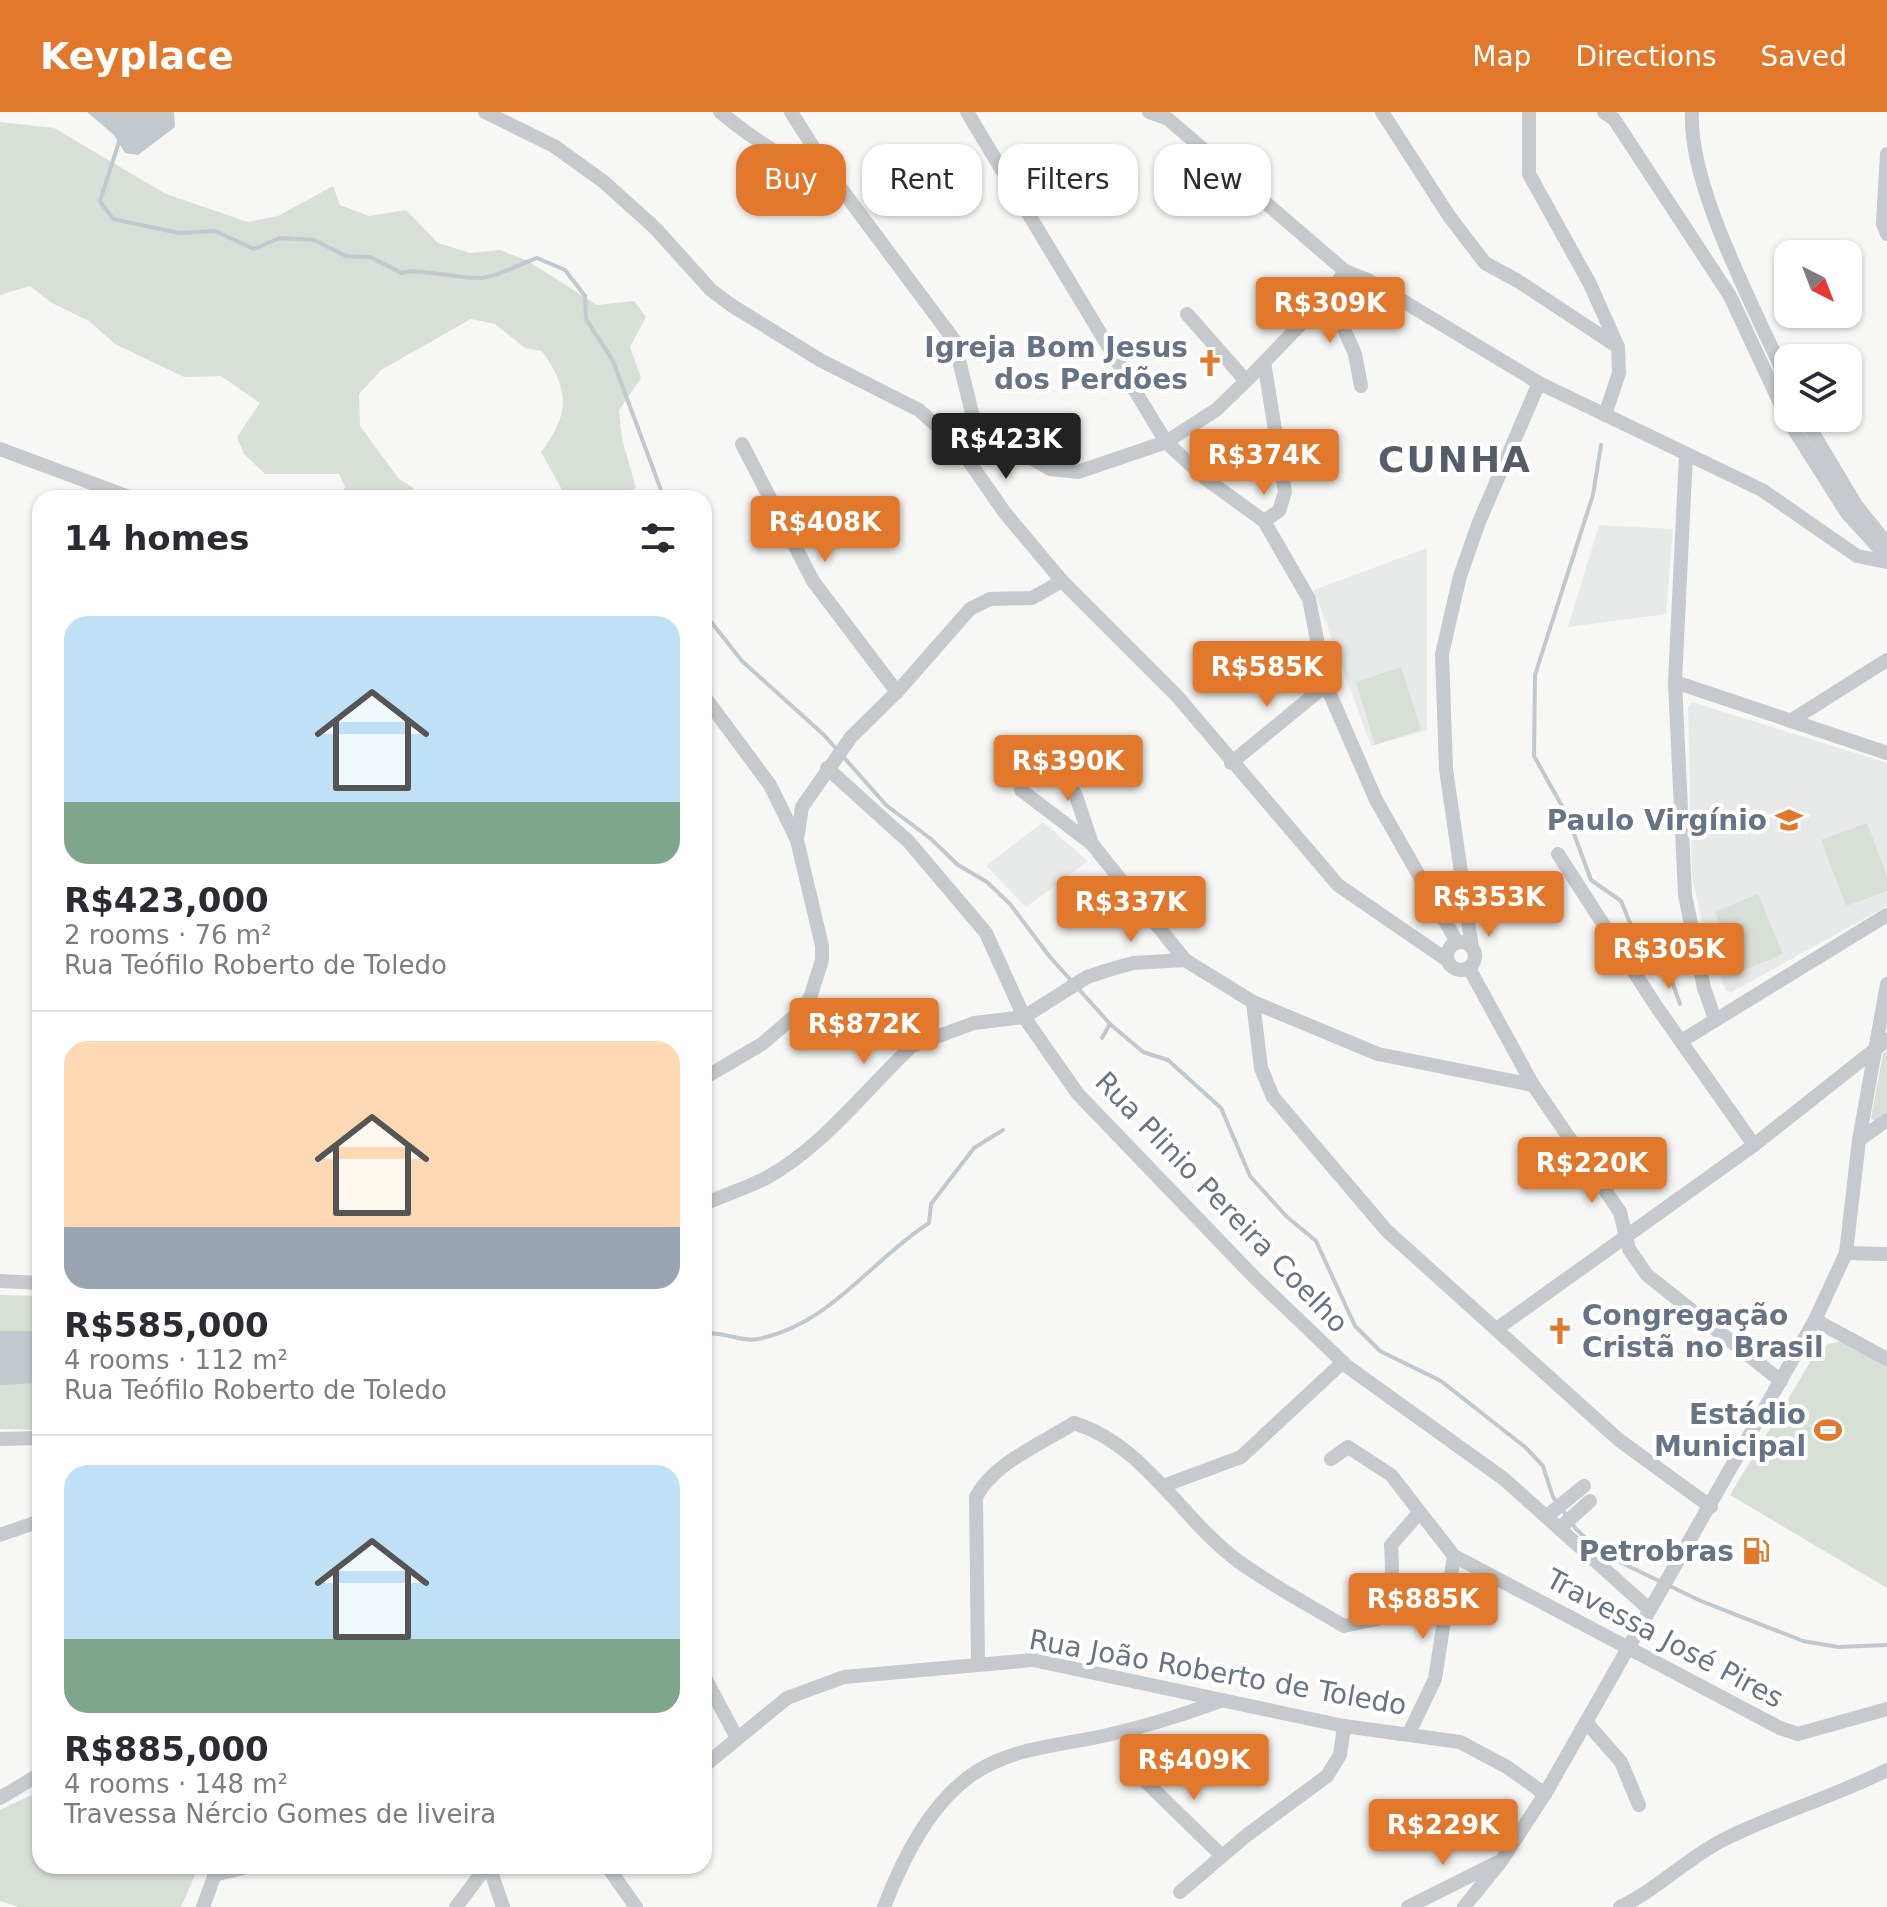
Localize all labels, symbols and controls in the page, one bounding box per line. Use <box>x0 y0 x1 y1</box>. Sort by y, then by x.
text: Keyplace <box>40 34 234 78</box>
text: Map <box>1472 40 1531 73</box>
text: Directions <box>1575 40 1716 73</box>
text: Saved <box>1760 40 1847 73</box>
chip: Buy <box>736 144 846 216</box>
chip: Rent <box>862 144 982 216</box>
chip: Filters <box>998 144 1138 216</box>
chip: New <box>1154 144 1271 216</box>
north arrow <box>1774 240 1862 328</box>
map controls <box>1774 240 1862 432</box>
pin: R$309K <box>1265 277 1395 345</box>
text: R$309K <box>1274 288 1386 318</box>
place label: Igreja Bom Jesus dos Perdões <box>924 331 1188 396</box>
button: layers <box>1774 344 1862 432</box>
church icon: Igreja Bom Jesus dos Perdões <box>1195 348 1225 378</box>
pin: R$423K <box>941 413 1071 481</box>
text: R$423K <box>950 424 1062 454</box>
pin: R$374K <box>1199 429 1329 497</box>
district label: CUNHA <box>1378 439 1532 480</box>
text: R$374K <box>1208 440 1320 470</box>
pin: R$408K <box>760 496 890 564</box>
text: R$408K <box>769 507 881 537</box>
icon: filters <box>636 516 680 560</box>
text: 14 homes <box>64 518 249 558</box>
pin: R$585K <box>1202 641 1332 709</box>
text: R$585K <box>1211 652 1323 682</box>
icon: home <box>300 668 444 812</box>
pin: R$390K <box>1003 735 1133 803</box>
text: R$390K <box>1012 746 1124 776</box>
place label: Paulo Virgínio <box>1547 804 1767 837</box>
school or university icon: Paulo Virgínio <box>1774 805 1804 835</box>
pin: R$353K <box>1424 871 1554 939</box>
pin: R$337K <box>1066 876 1196 944</box>
text: R$423,000 <box>64 880 269 920</box>
text: R$353K <box>1433 882 1545 912</box>
text: R$337K <box>1075 887 1187 917</box>
text: 2 rooms · 76 m² <box>64 920 272 950</box>
pin: R$305K <box>1604 923 1734 991</box>
text: R$305K <box>1613 934 1725 964</box>
text: Rua Teófilo Roberto de Toledo <box>64 950 447 980</box>
pin: R$872K <box>799 998 929 1066</box>
text: R$872K <box>808 1009 920 1039</box>
street label: Rua Plinio Pereira Coelho <box>1088 1065 1355 1339</box>
icon: home <box>300 1093 444 1237</box>
pin: R$220K <box>1527 1137 1657 1205</box>
text: R$220K <box>1536 1148 1648 1178</box>
place label: Congregação Cristã no Brasil <box>1582 1299 1823 1364</box>
text: R$585,000 <box>64 1305 269 1345</box>
church icon: Congregação Cristã no Brasil <box>1545 1316 1575 1346</box>
text: 4 rooms · 112 m² <box>64 1345 288 1375</box>
text: Rua Teófilo Roberto de Toledo <box>64 1375 447 1405</box>
place label: Estádio Municipal <box>1654 1398 1806 1463</box>
sports icon: Estádio Municipal <box>1813 1415 1843 1445</box>
icon: home <box>300 1517 444 1661</box>
place label: Petrobras <box>1579 1535 1734 1568</box>
fuel station icon: Petrobras <box>1741 1536 1771 1566</box>
street label: Travessa José Pires <box>1540 1562 1789 1715</box>
pin: R$885K <box>1358 1573 1488 1641</box>
text: R$885K <box>1367 1584 1479 1614</box>
street label: Rua João Roberto de Toledo <box>1027 1623 1409 1722</box>
text: R$885,000 <box>64 1729 269 1769</box>
pin: R$409K <box>1129 1734 1259 1802</box>
text: R$409K <box>1138 1745 1250 1775</box>
text: 4 rooms · 148 m² <box>64 1769 288 1799</box>
text: Travessa Nércio Gomes de liveira <box>64 1799 496 1829</box>
pin: R$229K <box>1378 1799 1508 1867</box>
text: R$229K <box>1387 1810 1499 1840</box>

